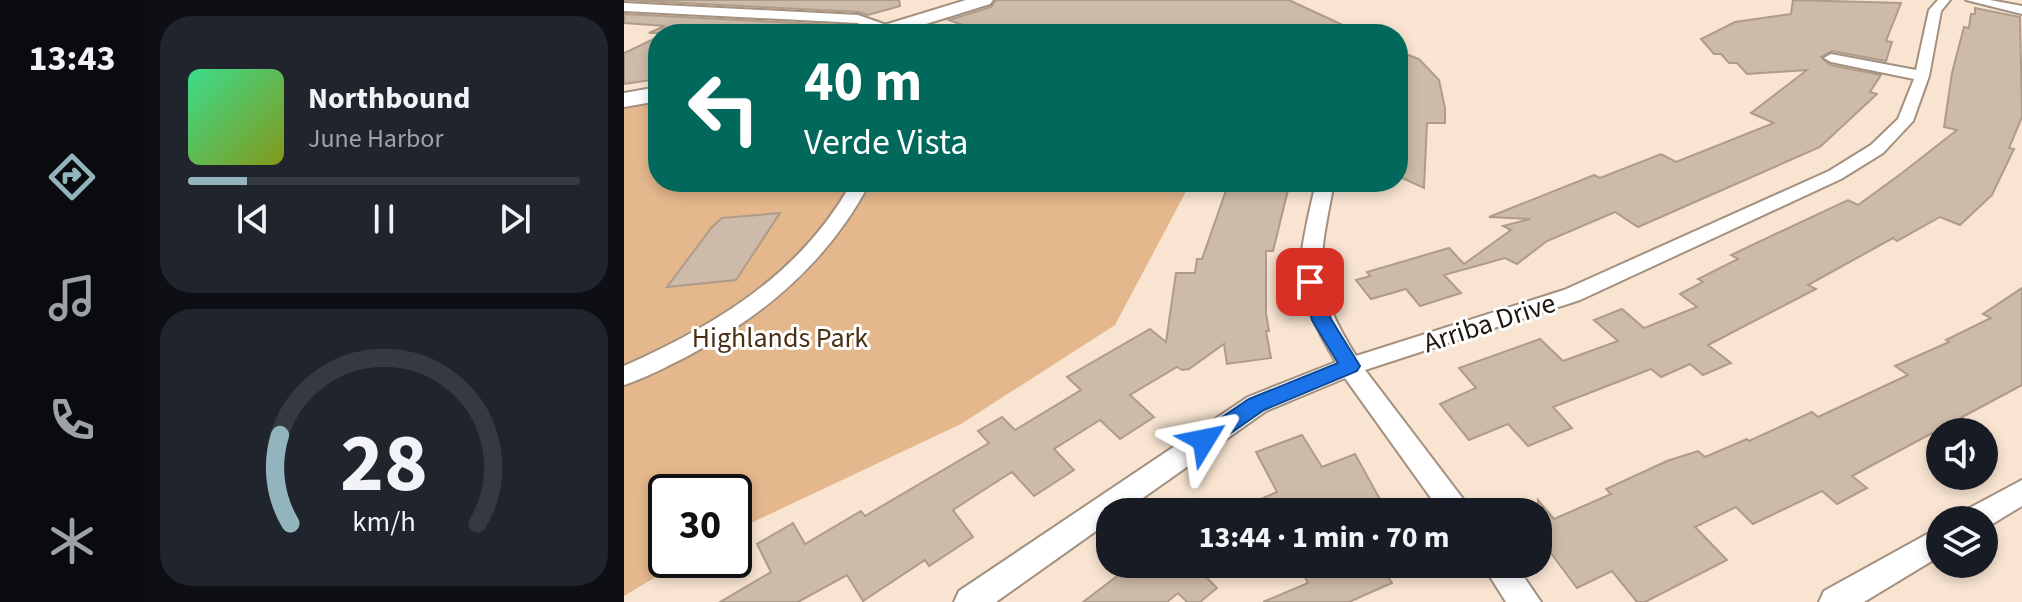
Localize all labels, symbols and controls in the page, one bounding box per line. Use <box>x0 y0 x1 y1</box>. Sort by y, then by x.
text: 13:43 <box>29 33 115 84</box>
text: 40 m <box>804 43 922 122</box>
icon: left <box>672 56 776 160</box>
text: Northbound <box>308 77 470 120</box>
text: Verde Vista <box>804 117 968 168</box>
text: June Harbor <box>308 120 444 157</box>
icon: directions <box>44 149 100 205</box>
icon: previous <box>231 197 275 241</box>
icon: pause <box>362 197 406 241</box>
icon: next <box>493 197 537 241</box>
pin <box>1276 248 1344 316</box>
icon: arrive <box>1288 260 1332 304</box>
icon: music <box>44 270 100 326</box>
street label: Arriba Drive <box>1418 283 1561 363</box>
park label: Highlands Park <box>692 318 868 358</box>
icon: phone <box>44 392 100 448</box>
position arrow <box>1162 398 1246 482</box>
text: 28 <box>340 404 428 522</box>
map controls <box>1926 418 1998 578</box>
button: sound <box>1926 418 1998 490</box>
speed limit sign: 30 <box>648 474 752 578</box>
text: km/h <box>352 502 416 542</box>
button: layers <box>1926 506 1998 578</box>
icon: climate <box>44 513 100 569</box>
text: 13:44 · 1 min · 70 m <box>1199 516 1449 559</box>

